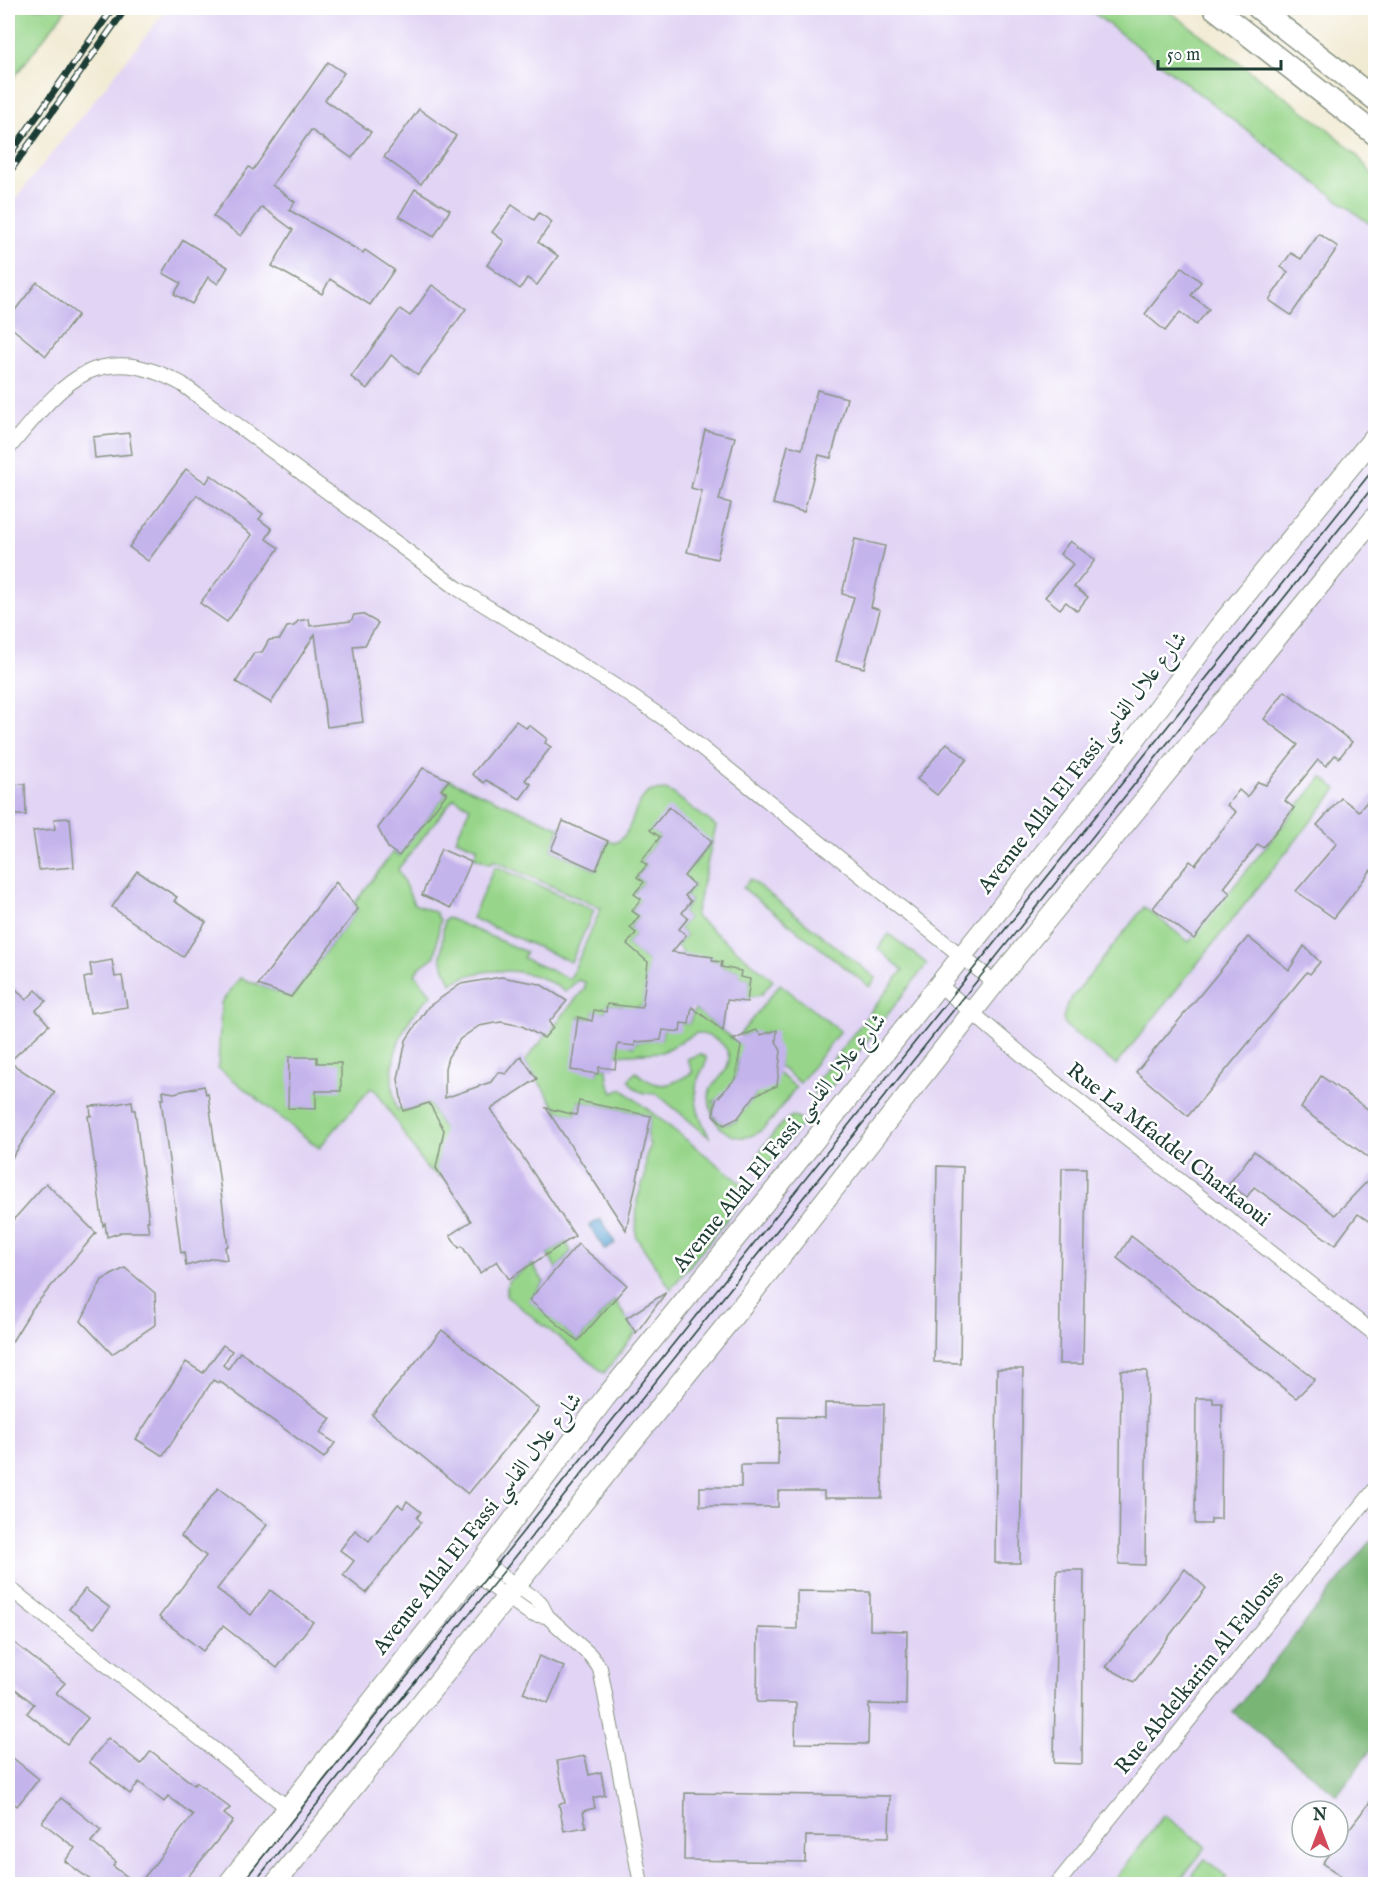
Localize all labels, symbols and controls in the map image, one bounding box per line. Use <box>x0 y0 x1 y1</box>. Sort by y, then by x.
scale bar <box>1158 33 1281 71</box>
text: 50 m <box>1167 44 1200 67</box>
street label: Avenue Allal El Fassi شارع علال الفاسي <box>971 626 1198 904</box>
street label: Avenue Allal El Fassi شارع علال الفاسي <box>666 1008 897 1282</box>
street label: Rue La Mfaddel Charkaoui <box>1061 1057 1275 1233</box>
street label: Avenue Allal El Fassi شارع علال الفاسي <box>366 1387 593 1665</box>
street label: Rue Abdelkarim Al Fallouss <box>1109 1566 1291 1780</box>
north arrow <box>1290 1799 1350 1859</box>
text: N <box>1312 1806 1327 1826</box>

